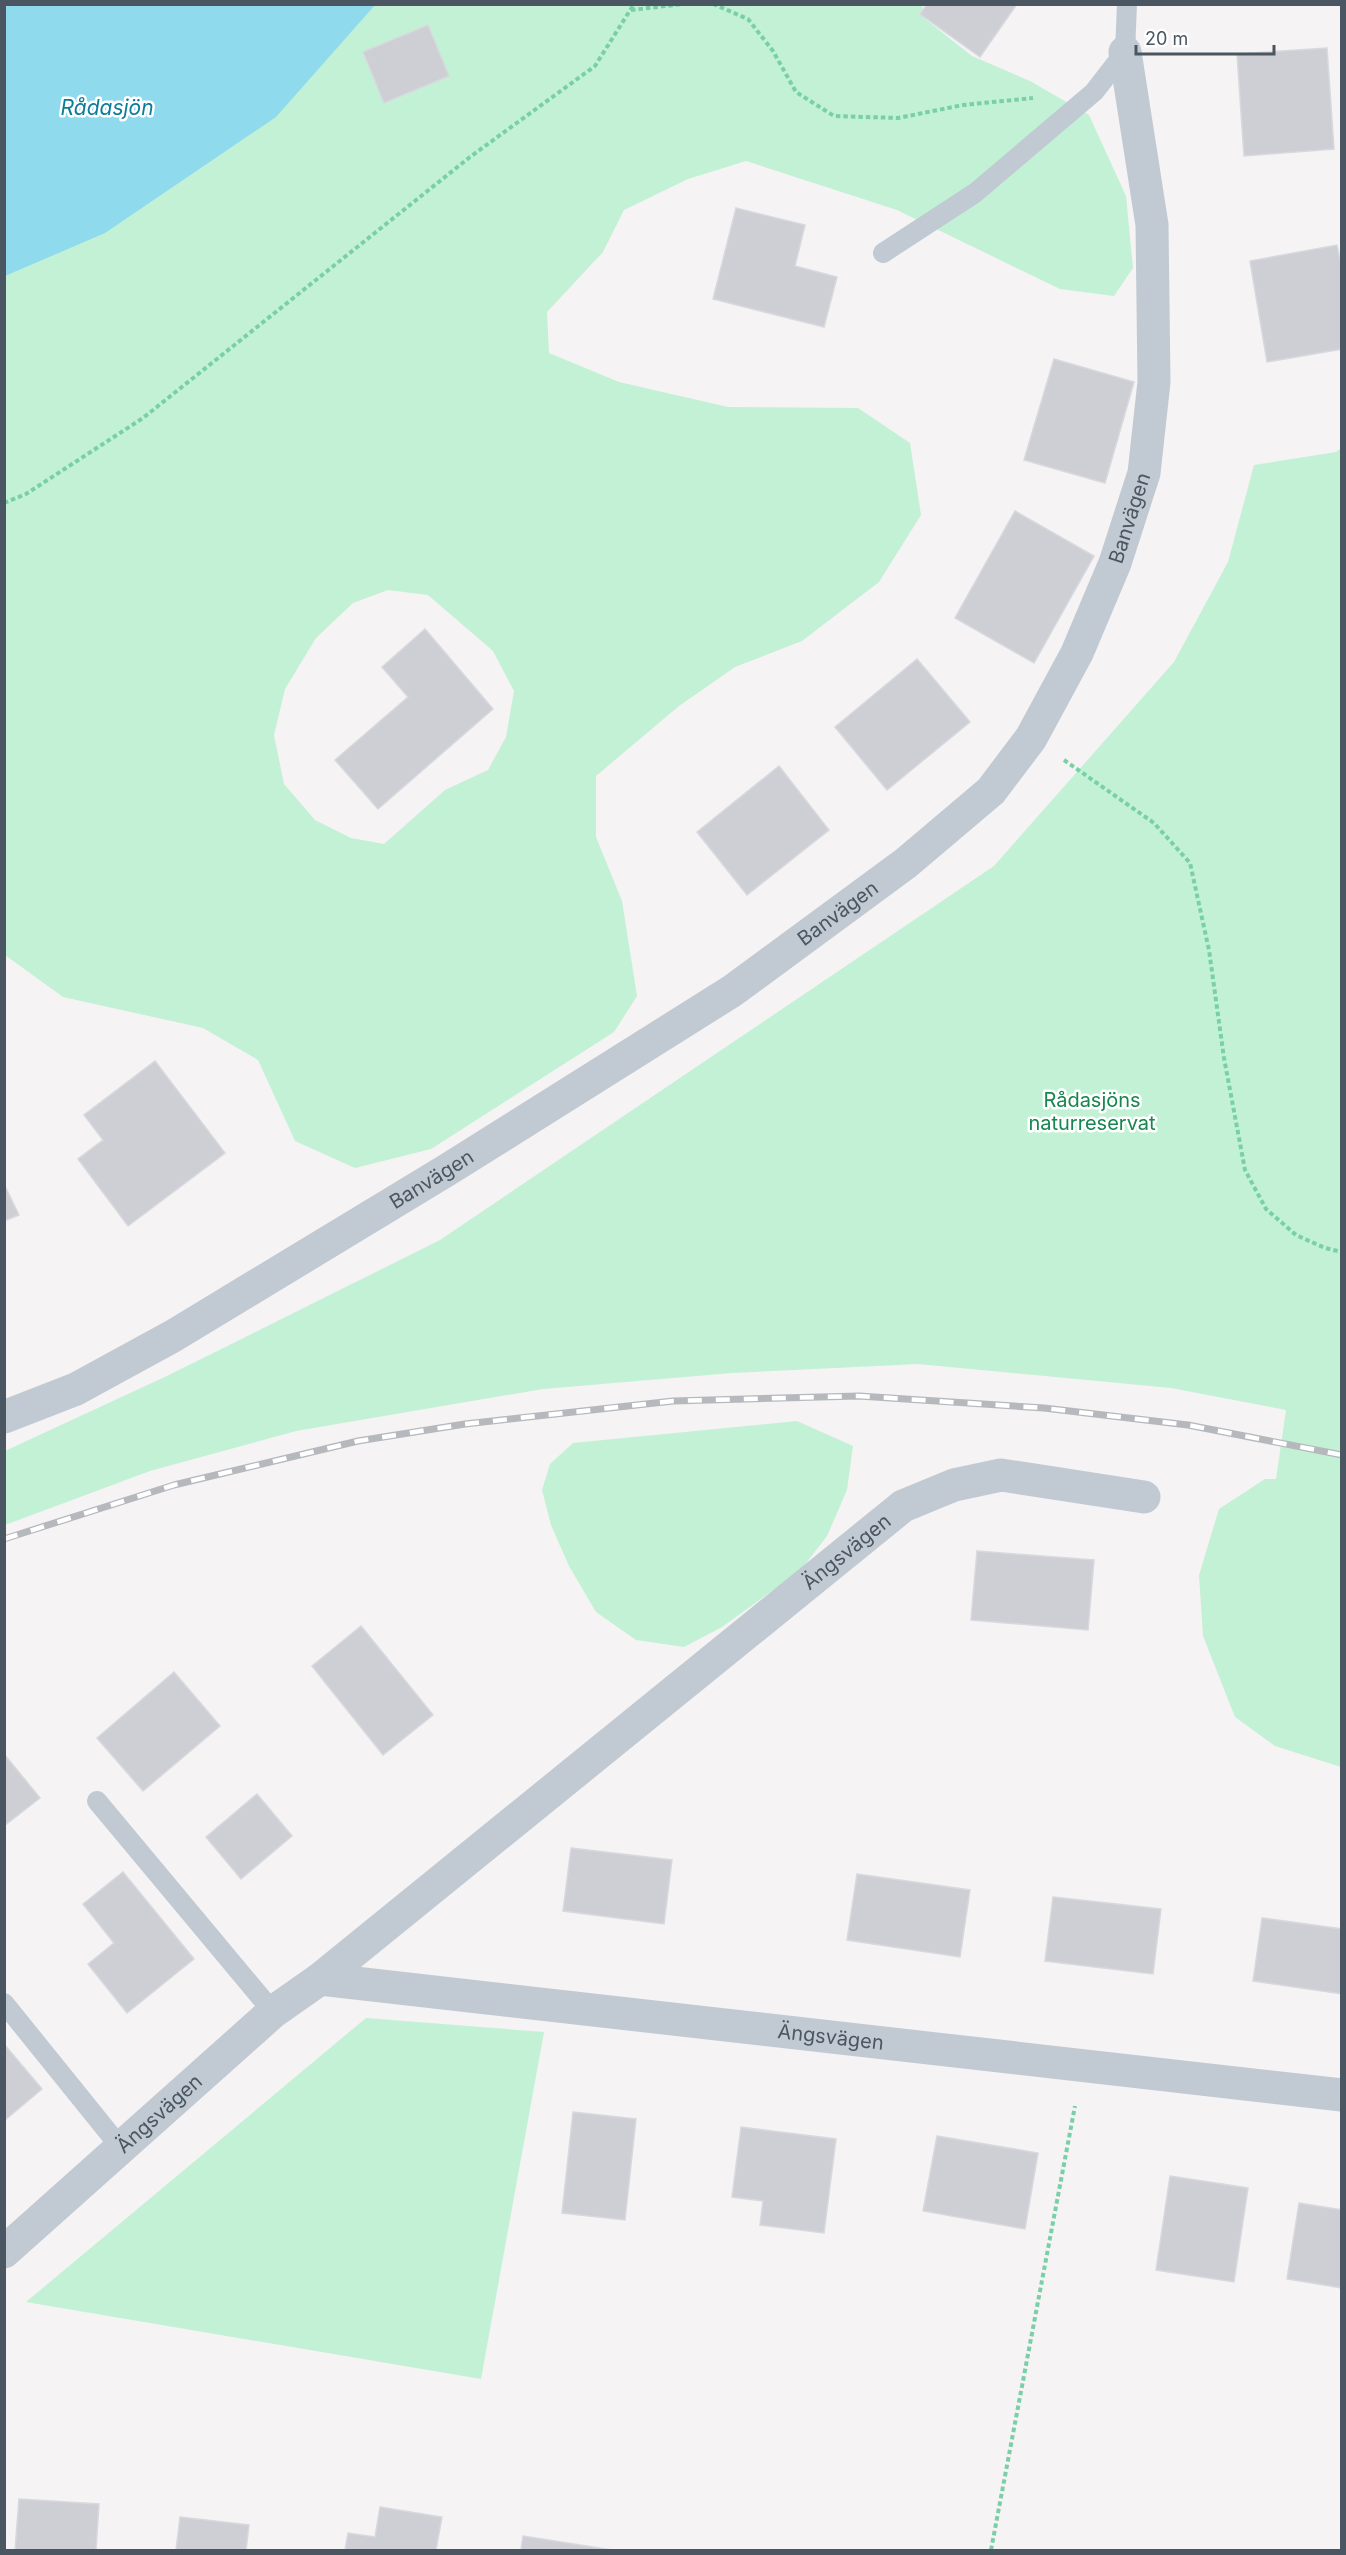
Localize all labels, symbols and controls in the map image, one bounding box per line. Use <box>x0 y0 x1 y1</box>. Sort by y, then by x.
scale bar <box>1136 18 1274 56</box>
text: 20 m <box>1145 28 1188 49</box>
water label: Rådasjön <box>60 95 154 120</box>
street label: Banvägen <box>1104 470 1155 567</box>
street label: Banvägen <box>793 876 883 951</box>
park label: Rådasjöns naturreservat <box>1028 1088 1156 1135</box>
street label: Banvägen <box>385 1144 478 1214</box>
street label: Ängsvägen <box>798 1509 896 1595</box>
street label: Ängsvägen <box>776 2019 885 2055</box>
street label: Ängsvägen <box>111 2069 207 2158</box>

